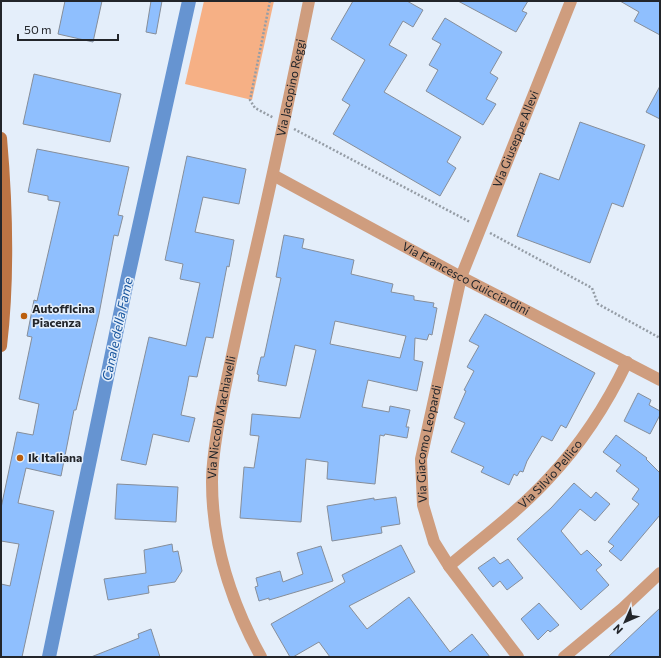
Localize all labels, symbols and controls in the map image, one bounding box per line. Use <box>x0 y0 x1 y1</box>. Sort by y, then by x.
scale bar <box>18 16 118 42</box>
text: 50 m <box>24 22 52 36</box>
street label: Via Jacopino Reggi <box>273 37 307 138</box>
street label: Via Giuseppe Allevi <box>489 88 541 189</box>
street label: Via Francesco Guicciardini <box>400 239 532 317</box>
water label: Canale della Fame <box>98 276 136 382</box>
place label: Autofficina Piacenza <box>32 301 95 329</box>
marker: Autofficina Piacenza <box>19 311 29 321</box>
street label: Via Niccolò Machiavelli <box>204 354 238 479</box>
street label: Via Giacomo Leopardi <box>413 383 443 503</box>
street label: Via Silvio Pellico <box>515 437 584 511</box>
place label: Ik Italiana <box>28 450 82 464</box>
marker: Ik Italiana <box>15 453 25 463</box>
north arrow <box>605 602 645 642</box>
text: N <box>610 622 625 637</box>

